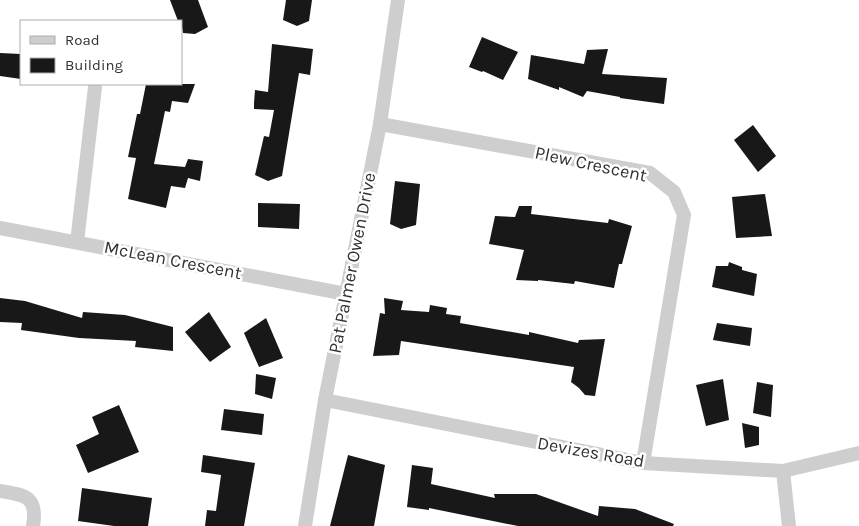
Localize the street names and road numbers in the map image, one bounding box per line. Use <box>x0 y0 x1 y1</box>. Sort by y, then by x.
street label: Plew Crescent <box>533 141 649 187</box>
street label: Pat Palmer Owen Drive <box>324 171 380 355</box>
street label: McLean Crescent <box>102 236 244 284</box>
street label: Devizes Road <box>536 432 646 472</box>

